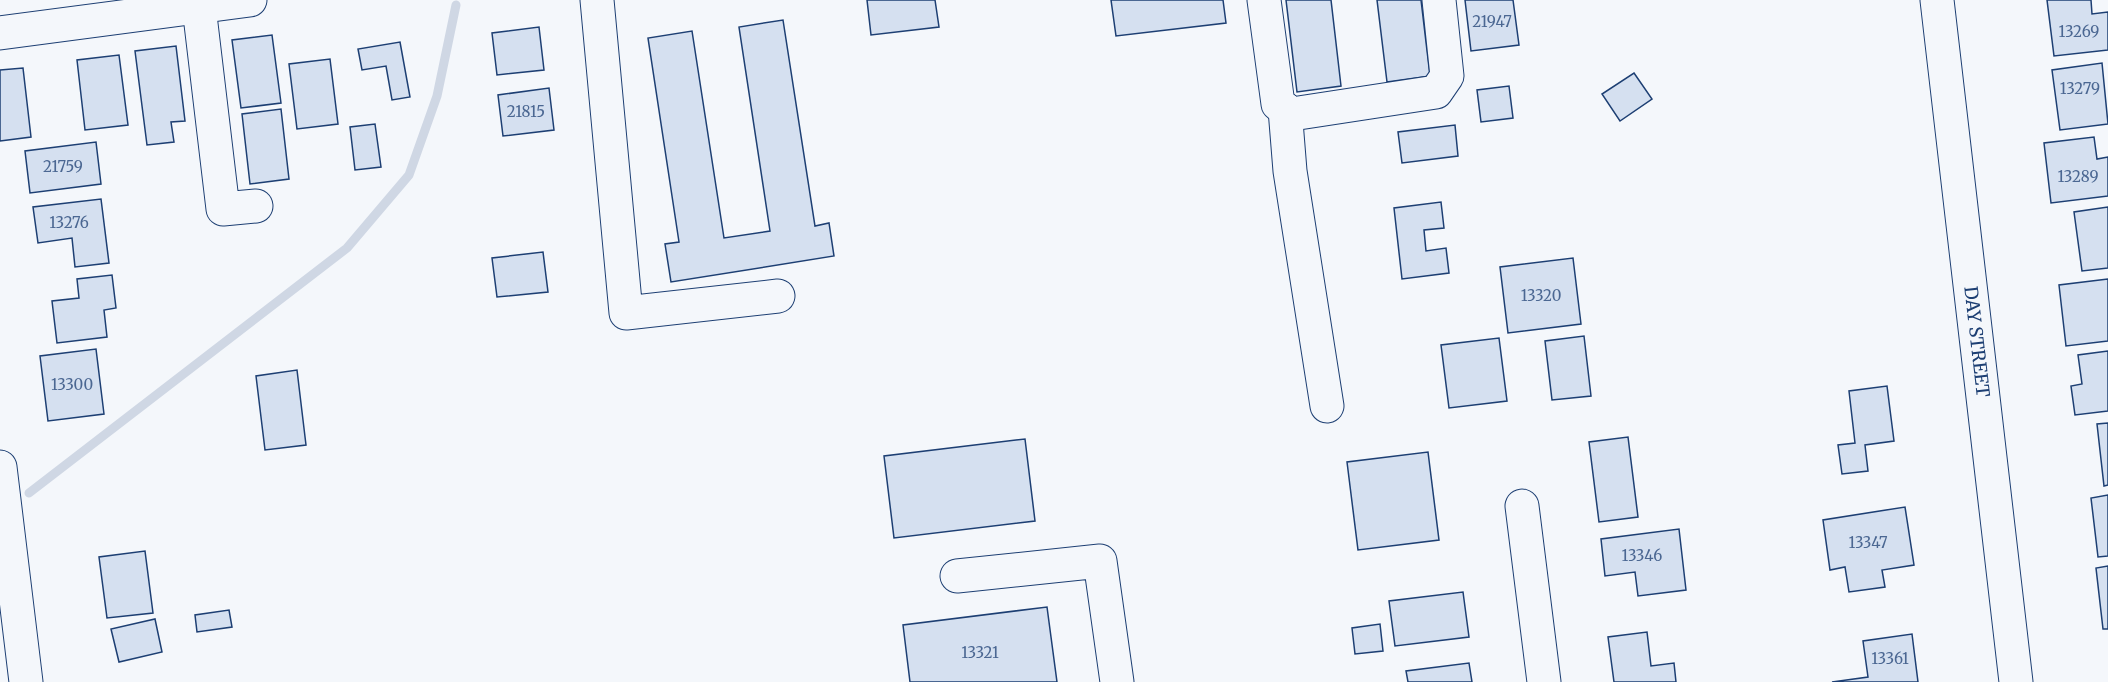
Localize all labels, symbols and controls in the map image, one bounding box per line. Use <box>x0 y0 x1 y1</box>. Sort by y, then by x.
house number: 21947 <box>1472 12 1512 31</box>
house number: 13269 <box>2059 22 2099 41</box>
house number: 13279 <box>2060 79 2100 98</box>
house number: 21815 <box>507 102 545 121</box>
house number: 21759 <box>43 157 83 176</box>
house number: 13289 <box>2058 167 2098 186</box>
house number: 13276 <box>49 213 89 232</box>
street label: DAY STREET <box>1959 285 1995 399</box>
house number: 13320 <box>1521 286 1561 305</box>
house number: 13300 <box>51 375 93 394</box>
house number: 13347 <box>1849 533 1888 552</box>
house number: 13346 <box>1622 546 1662 565</box>
house number: 13321 <box>961 643 999 662</box>
house number: 13361 <box>1871 649 1909 668</box>

